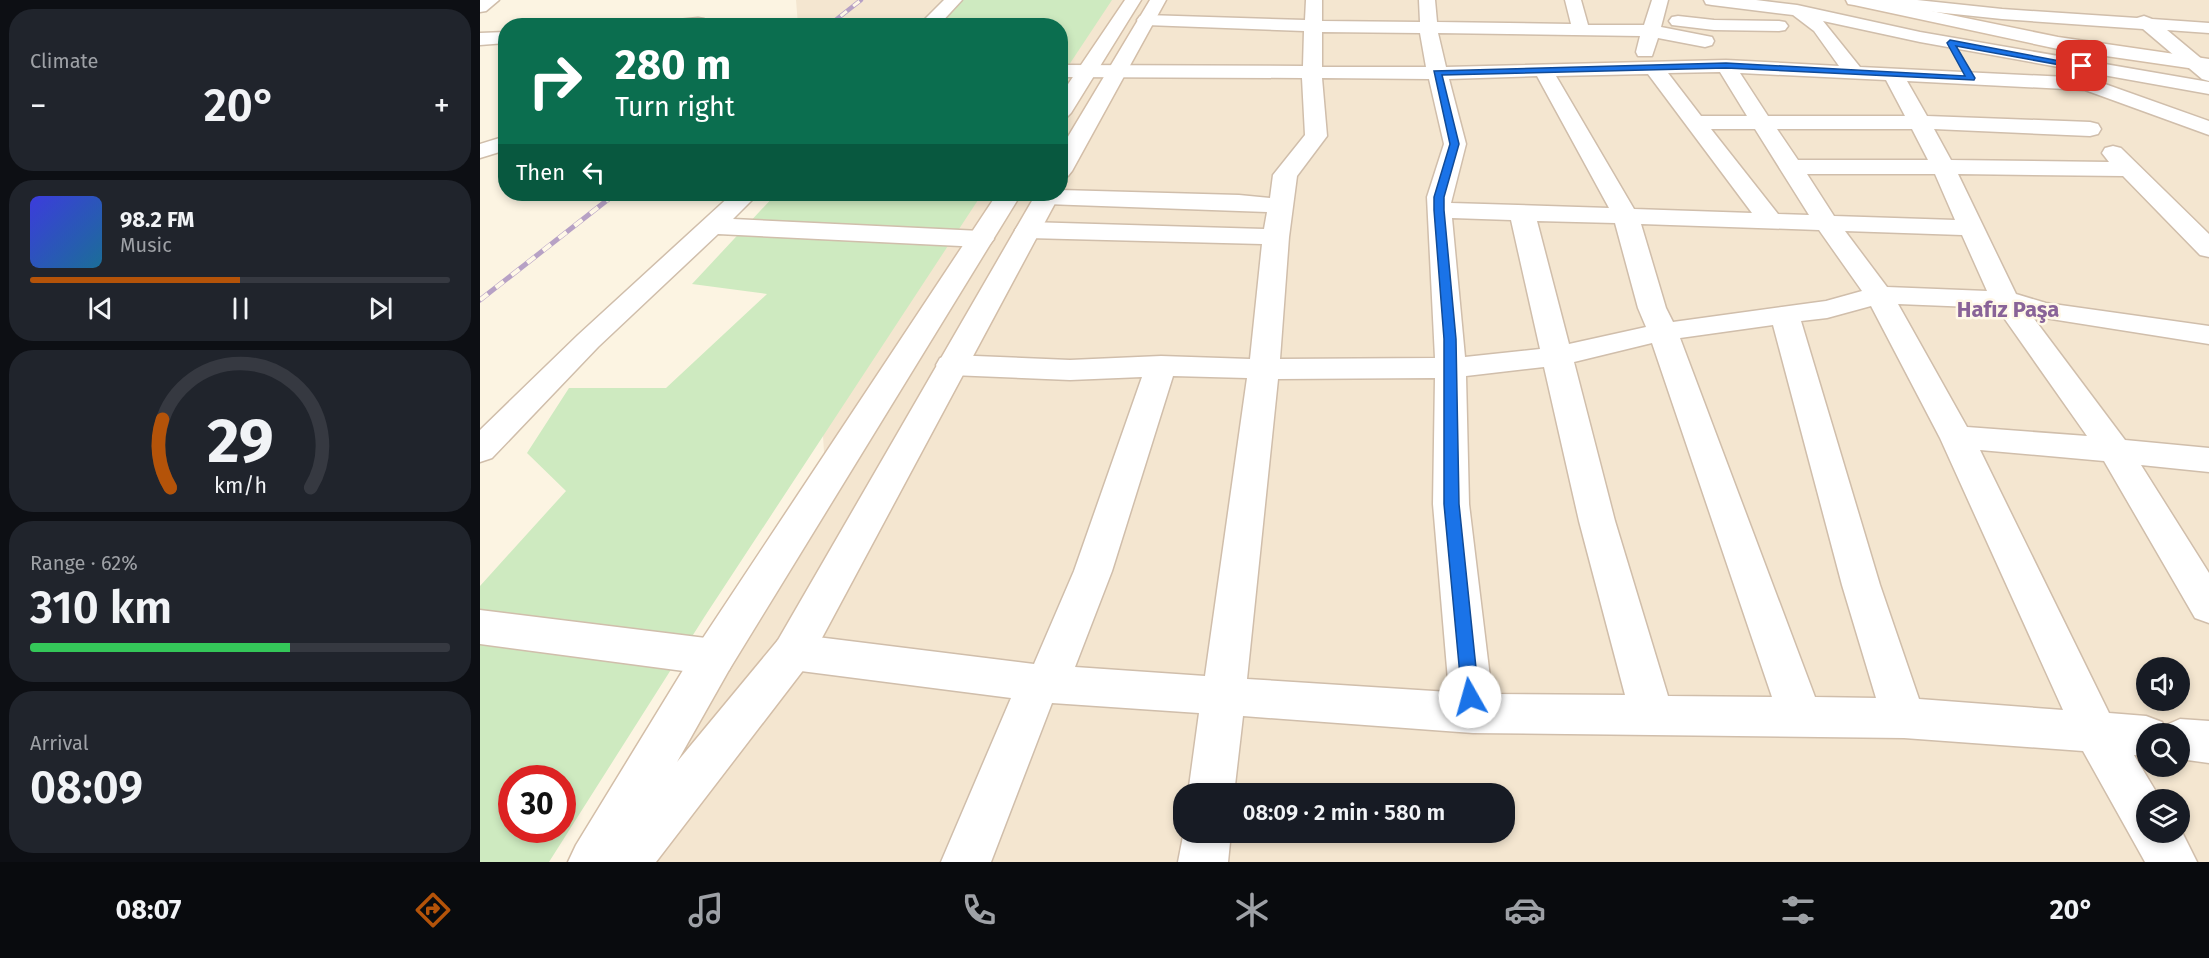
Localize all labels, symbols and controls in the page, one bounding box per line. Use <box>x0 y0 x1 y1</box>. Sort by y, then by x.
text: 280 m <box>615 40 731 90</box>
pin <box>2056 40 2107 91</box>
icon: right <box>516 42 594 120</box>
text: Climate <box>30 49 98 73</box>
icon: arrive <box>2065 49 2098 82</box>
text: 20° <box>204 79 276 133</box>
text: − <box>30 86 47 126</box>
text: + <box>434 86 450 126</box>
text: Turn right <box>615 91 735 123</box>
icon: left <box>577 156 610 189</box>
text: Then <box>516 159 565 186</box>
text: 98.2 FM <box>120 206 194 233</box>
text: Music <box>120 233 172 257</box>
icon: previous <box>84 292 117 325</box>
icon: pause <box>224 292 257 325</box>
icon: next <box>364 292 397 325</box>
district label: Hafız Paşa <box>1957 296 2059 323</box>
text: 29 <box>207 404 273 479</box>
text: km/h <box>213 473 267 499</box>
text: Range · 62% <box>30 551 138 575</box>
text: 310 km <box>30 581 172 635</box>
map controls <box>2136 657 2190 843</box>
button: sound <box>2136 657 2190 711</box>
position arrow <box>1438 665 1502 729</box>
button: search <box>2136 723 2190 777</box>
text: Arrival <box>30 731 89 755</box>
text: 08:09 <box>30 761 143 815</box>
speed limit sign: 30 <box>498 765 576 843</box>
button: layers <box>2136 789 2190 843</box>
text: 08:09 · 2 min · 580 m <box>1243 799 1445 826</box>
icon: directions <box>412 889 454 931</box>
icon: music <box>685 889 727 931</box>
icon: phone <box>958 889 1000 931</box>
icon: climate <box>1231 889 1273 931</box>
icon: car <box>1504 889 1546 931</box>
icon: filters <box>1777 889 1819 931</box>
text: 08:07 <box>115 894 181 926</box>
text: 20° <box>2050 894 2093 926</box>

